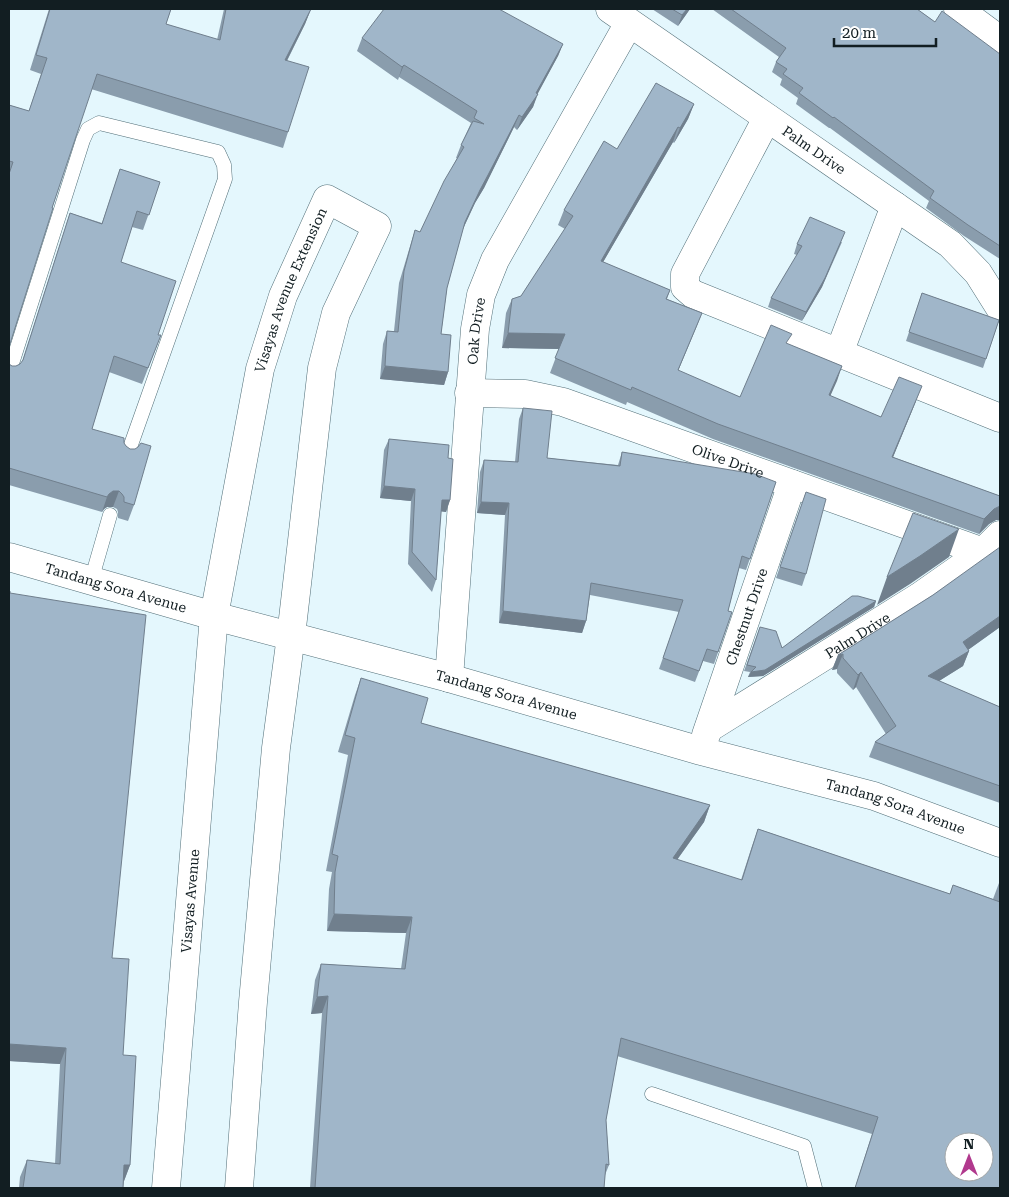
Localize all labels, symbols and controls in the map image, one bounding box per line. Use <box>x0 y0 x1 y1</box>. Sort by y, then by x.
scale bar <box>834 15 936 47</box>
text: 20 m <box>842 24 877 42</box>
street label: Palm Drive <box>779 123 849 178</box>
street label: Visayas Avenue Extension <box>251 205 330 374</box>
street label: Oak Drive <box>464 296 488 365</box>
street label: Olive Drive <box>690 441 767 481</box>
street label: Tandang Sora Avenue <box>43 560 189 616</box>
street label: Chestnut Drive <box>722 566 771 667</box>
street label: Palm Drive <box>822 609 893 662</box>
street label: Tandang Sora Avenue <box>434 667 579 723</box>
street label: Tandang Sora Avenue <box>824 776 968 837</box>
street label: Visayas Avenue <box>178 848 202 954</box>
north arrow <box>944 1132 994 1182</box>
text: N <box>964 1136 975 1152</box>

